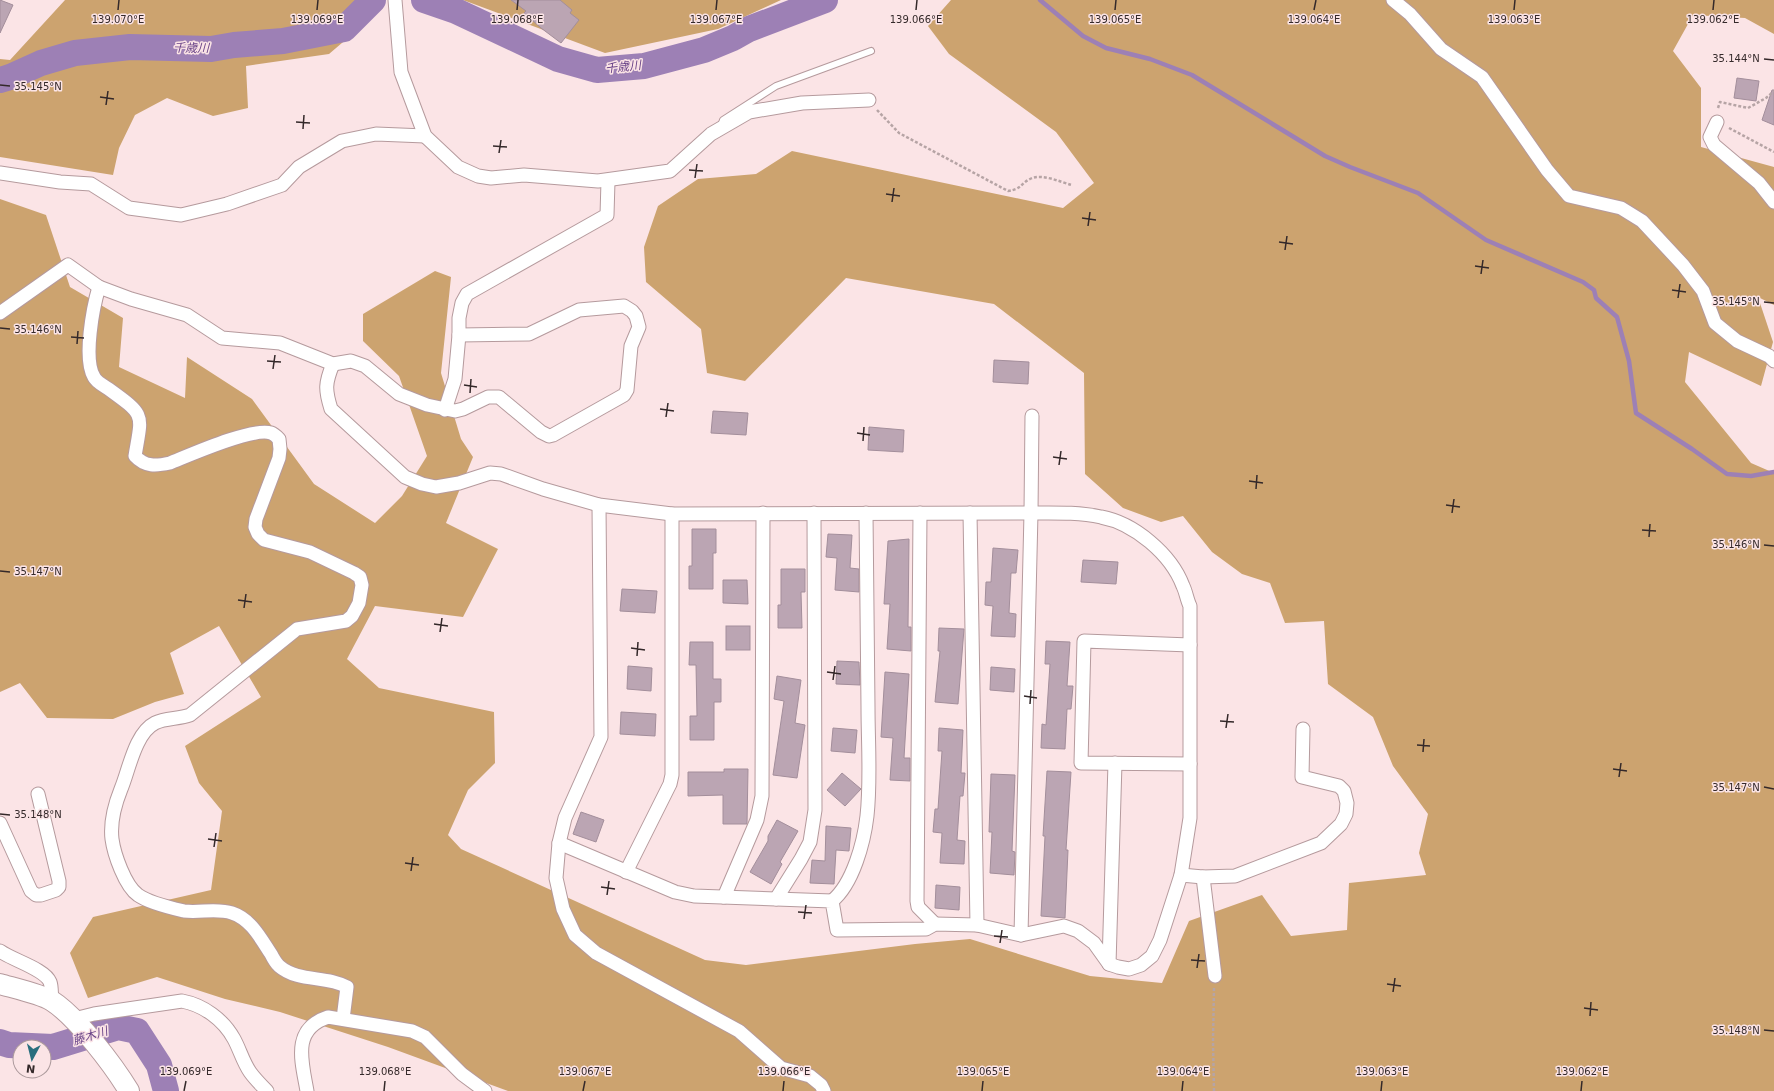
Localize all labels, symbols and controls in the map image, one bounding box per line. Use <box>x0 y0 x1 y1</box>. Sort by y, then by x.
text: 139.070°E <box>92 14 144 25</box>
text: 139.069°E <box>291 14 343 25</box>
text: 139.068°E <box>491 14 543 25</box>
text: 139.067°E <box>690 14 742 25</box>
text: 139.066°E <box>890 14 942 25</box>
text: 139.065°E <box>1089 14 1141 25</box>
text: 139.064°E <box>1288 14 1340 25</box>
text: 139.063°E <box>1488 14 1540 25</box>
text: 139.062°E <box>1687 14 1739 25</box>
water label: 千歳川 <box>173 41 211 55</box>
text: 35.144°N <box>1712 53 1760 64</box>
water label: 千歳川 <box>604 58 644 76</box>
text: 35.145°N <box>14 81 62 92</box>
text: 35.145°N <box>1712 296 1760 307</box>
text: 35.146°N <box>14 324 62 335</box>
text: 35.146°N <box>1712 539 1760 550</box>
text: 35.147°N <box>14 566 62 577</box>
text: 35.147°N <box>1712 782 1760 793</box>
text: 35.148°N <box>14 809 62 820</box>
water label: 藤木川 <box>71 1023 111 1048</box>
text: 35.148°N <box>1712 1025 1760 1036</box>
north arrow <box>12 1039 52 1079</box>
text: N <box>25 1061 36 1075</box>
text: 139.069°E <box>160 1066 212 1077</box>
text: 139.068°E <box>359 1066 411 1077</box>
text: 139.067°E <box>559 1066 611 1077</box>
text: 139.066°E <box>758 1066 810 1077</box>
text: 139.065°E <box>957 1066 1009 1077</box>
text: 139.064°E <box>1157 1066 1209 1077</box>
text: 139.063°E <box>1356 1066 1408 1077</box>
text: 139.062°E <box>1556 1066 1608 1077</box>

